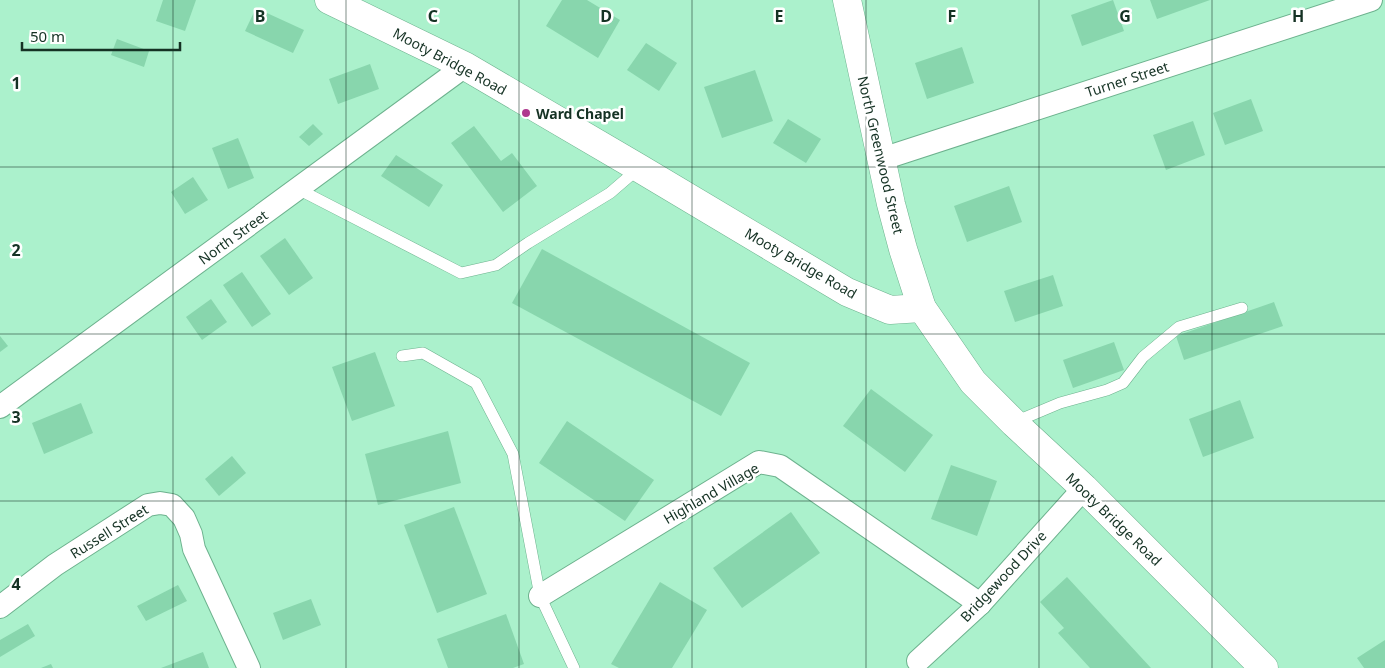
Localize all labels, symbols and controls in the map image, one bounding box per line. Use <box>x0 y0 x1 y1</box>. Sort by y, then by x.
text: B <box>255 5 265 27</box>
text: C <box>428 5 438 27</box>
text: D <box>600 5 612 27</box>
text: E <box>775 5 784 27</box>
text: F <box>948 5 956 27</box>
text: G <box>1119 5 1131 27</box>
text: H <box>1292 5 1304 27</box>
scale bar <box>22 20 180 52</box>
street label: Mooty Bridge Road <box>390 23 510 99</box>
text: 50 m <box>30 26 65 46</box>
street label: Turner Street <box>1083 57 1171 101</box>
text: 1 <box>11 72 21 94</box>
street label: North Greenwood Street <box>854 74 908 236</box>
place label: Ward Chapel <box>536 104 624 123</box>
marker: Ward Chapel <box>520 107 532 119</box>
street label: North Street <box>195 205 271 269</box>
street label: Mooty Bridge Road <box>742 223 860 303</box>
text: 2 <box>11 239 21 261</box>
text: 3 <box>11 406 21 428</box>
street label: Highland Village <box>660 458 762 528</box>
street label: Mooty Bridge Road <box>1062 468 1166 570</box>
street label: Russell Street <box>66 499 152 563</box>
street label: Bridgewood Drive <box>956 526 1050 626</box>
text: 4 <box>11 573 21 595</box>

